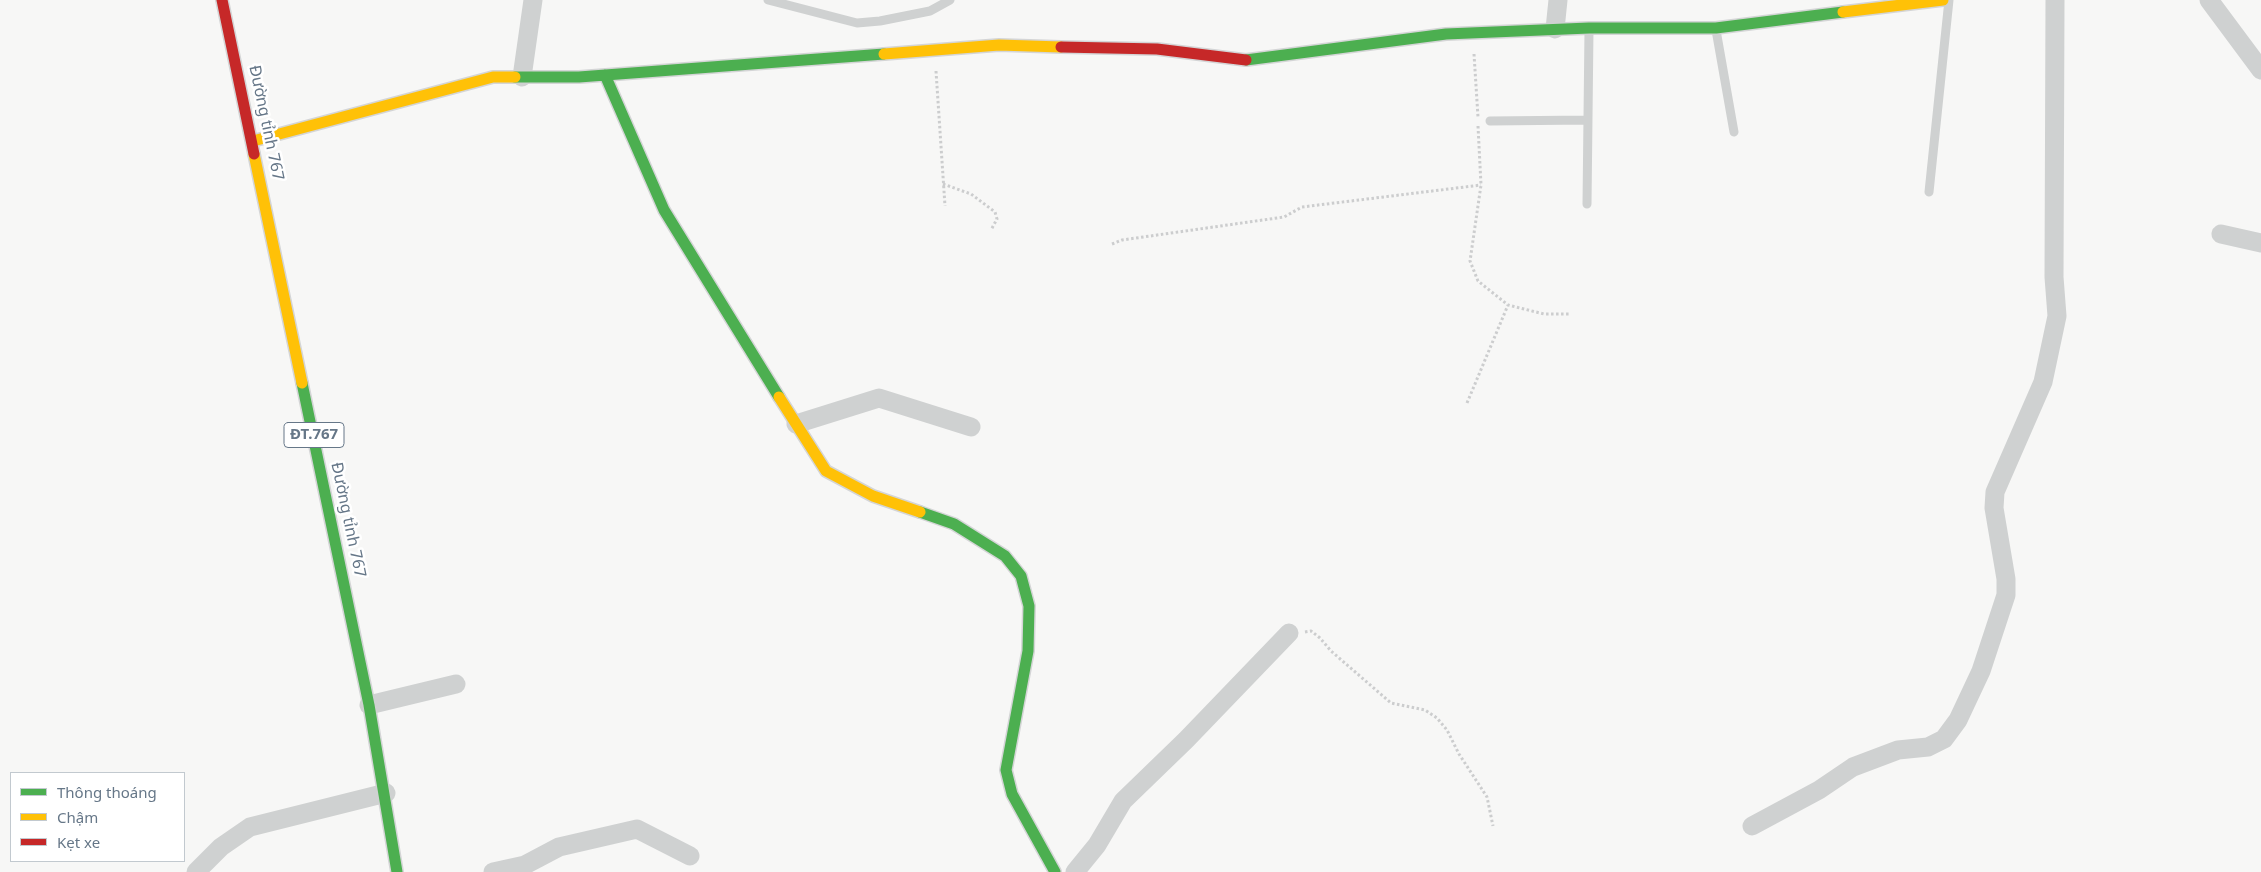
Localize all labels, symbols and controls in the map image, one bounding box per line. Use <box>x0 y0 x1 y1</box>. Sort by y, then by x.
street label: Đường tỉnh 767 <box>244 64 288 182</box>
road number: ĐT.767 <box>284 422 344 448</box>
street label: Đường tỉnh 767 <box>326 461 370 579</box>
legend <box>10 772 185 862</box>
text: Thông thoáng <box>57 782 157 802</box>
text: Chậm <box>57 807 98 827</box>
text: Kẹt xe <box>57 832 100 852</box>

